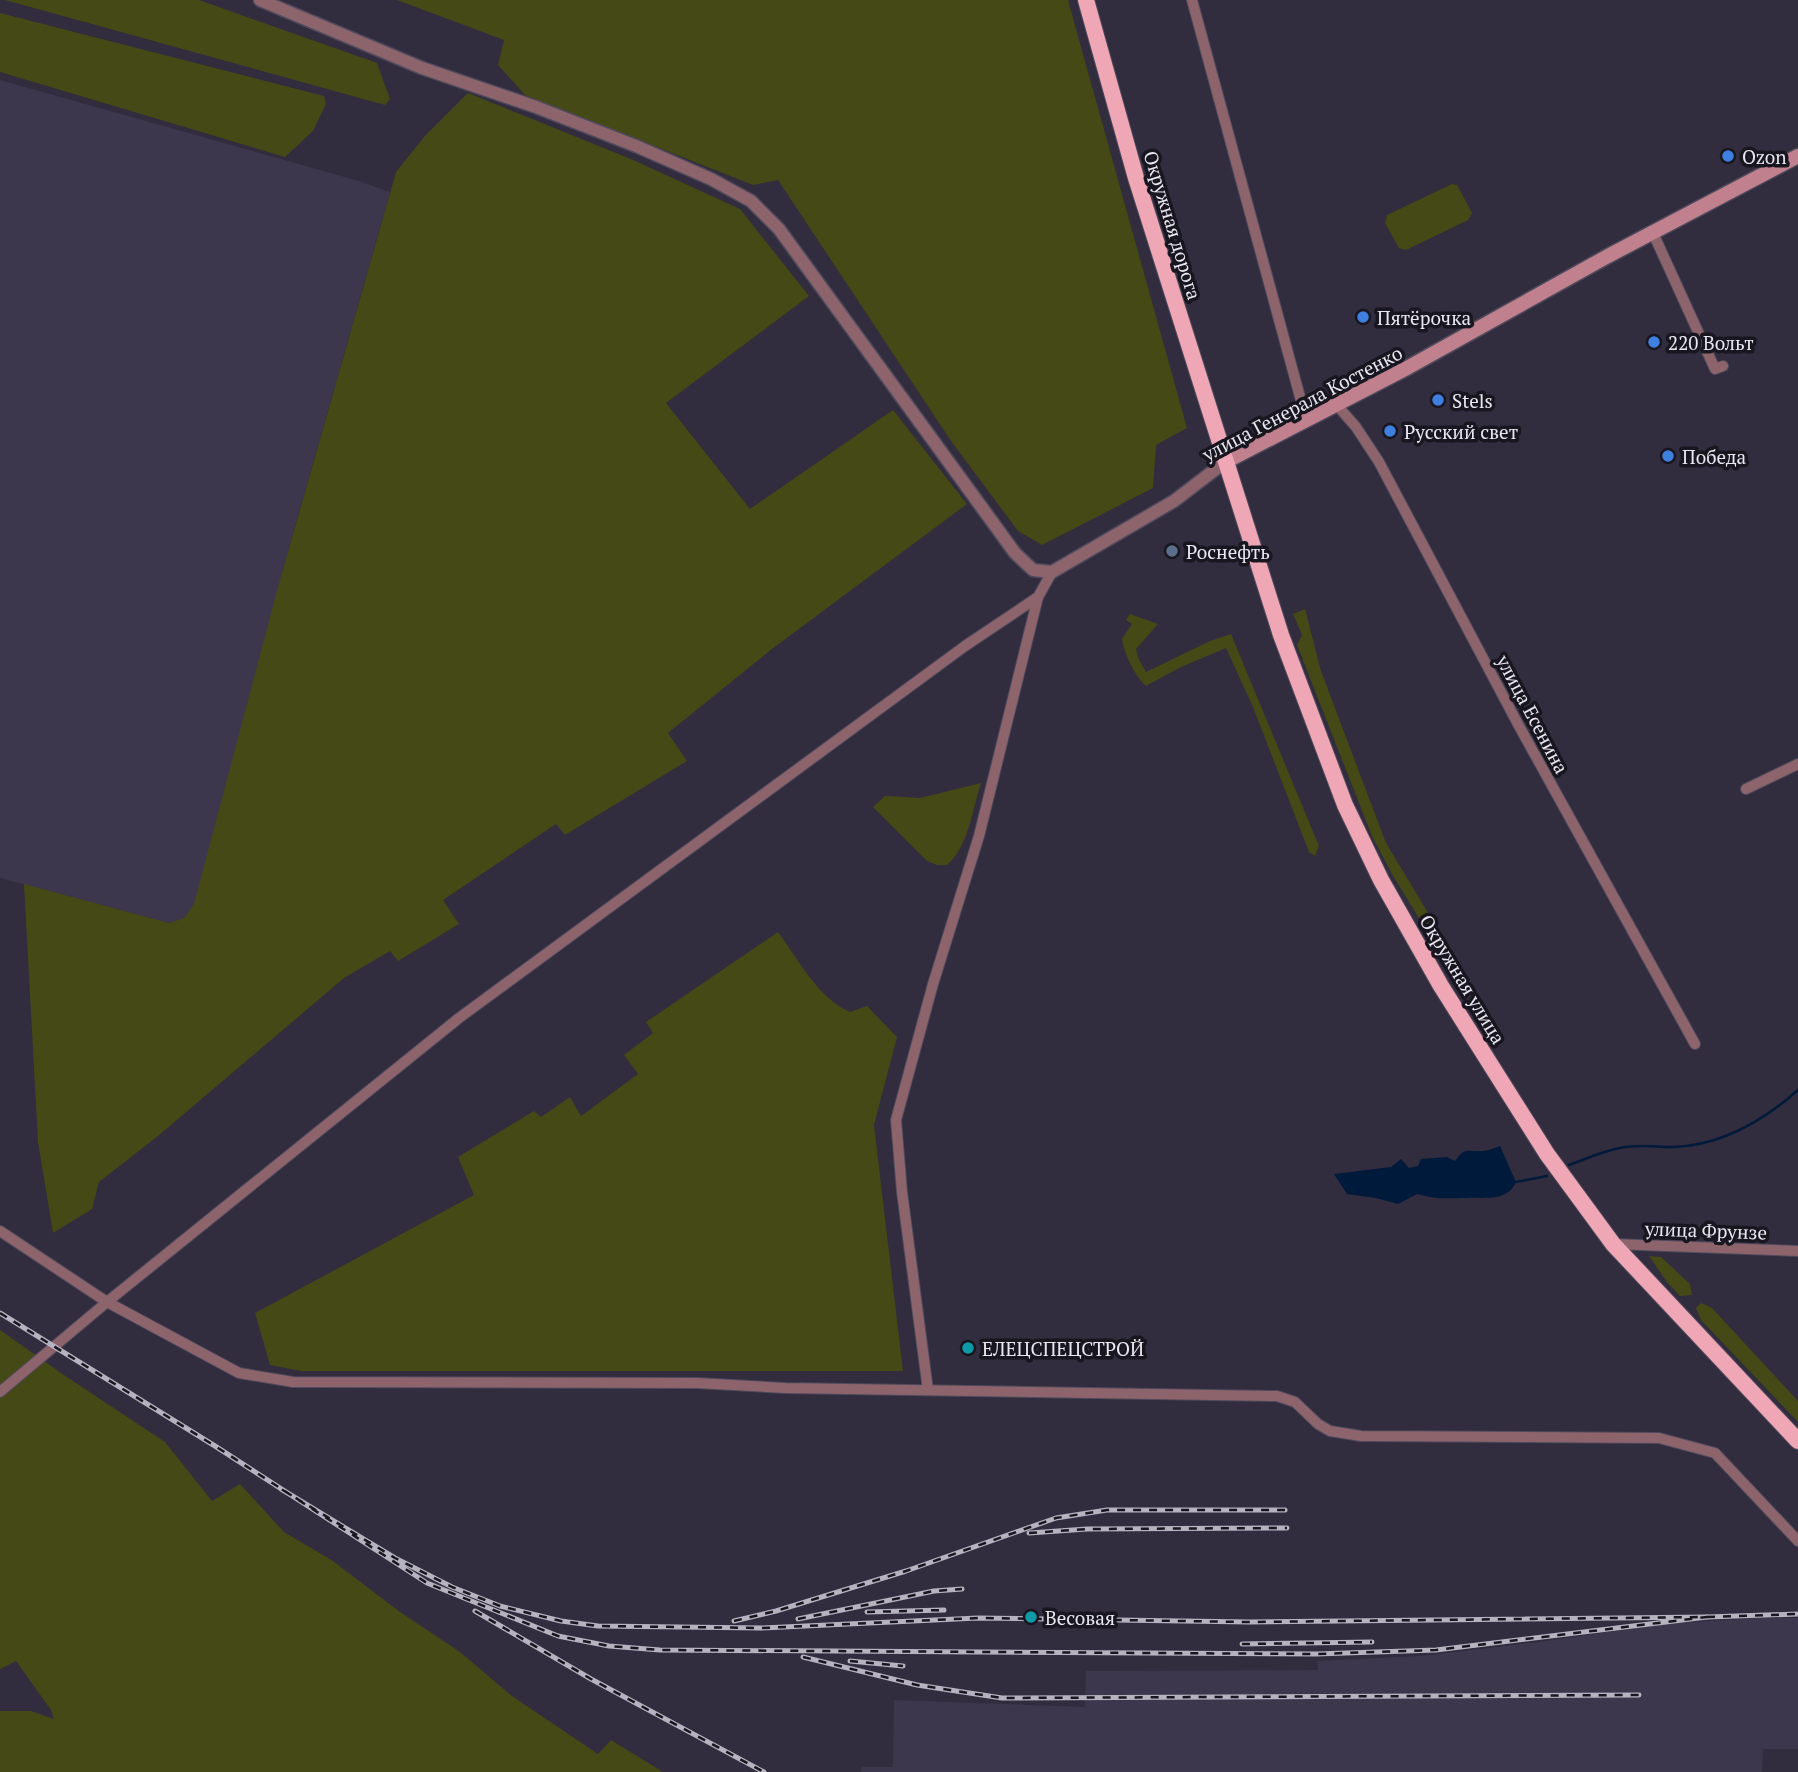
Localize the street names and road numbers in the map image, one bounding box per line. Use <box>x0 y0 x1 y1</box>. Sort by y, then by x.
street label: Окружная дорога <box>1139 148 1208 303</box>
street label: улица Генерала Костенко <box>1197 340 1406 467</box>
street label: улица Есенина <box>1491 650 1575 778</box>
street label: Окружная улица <box>1415 910 1512 1049</box>
street label: улица Фрунзе <box>1643 1215 1768 1245</box>

